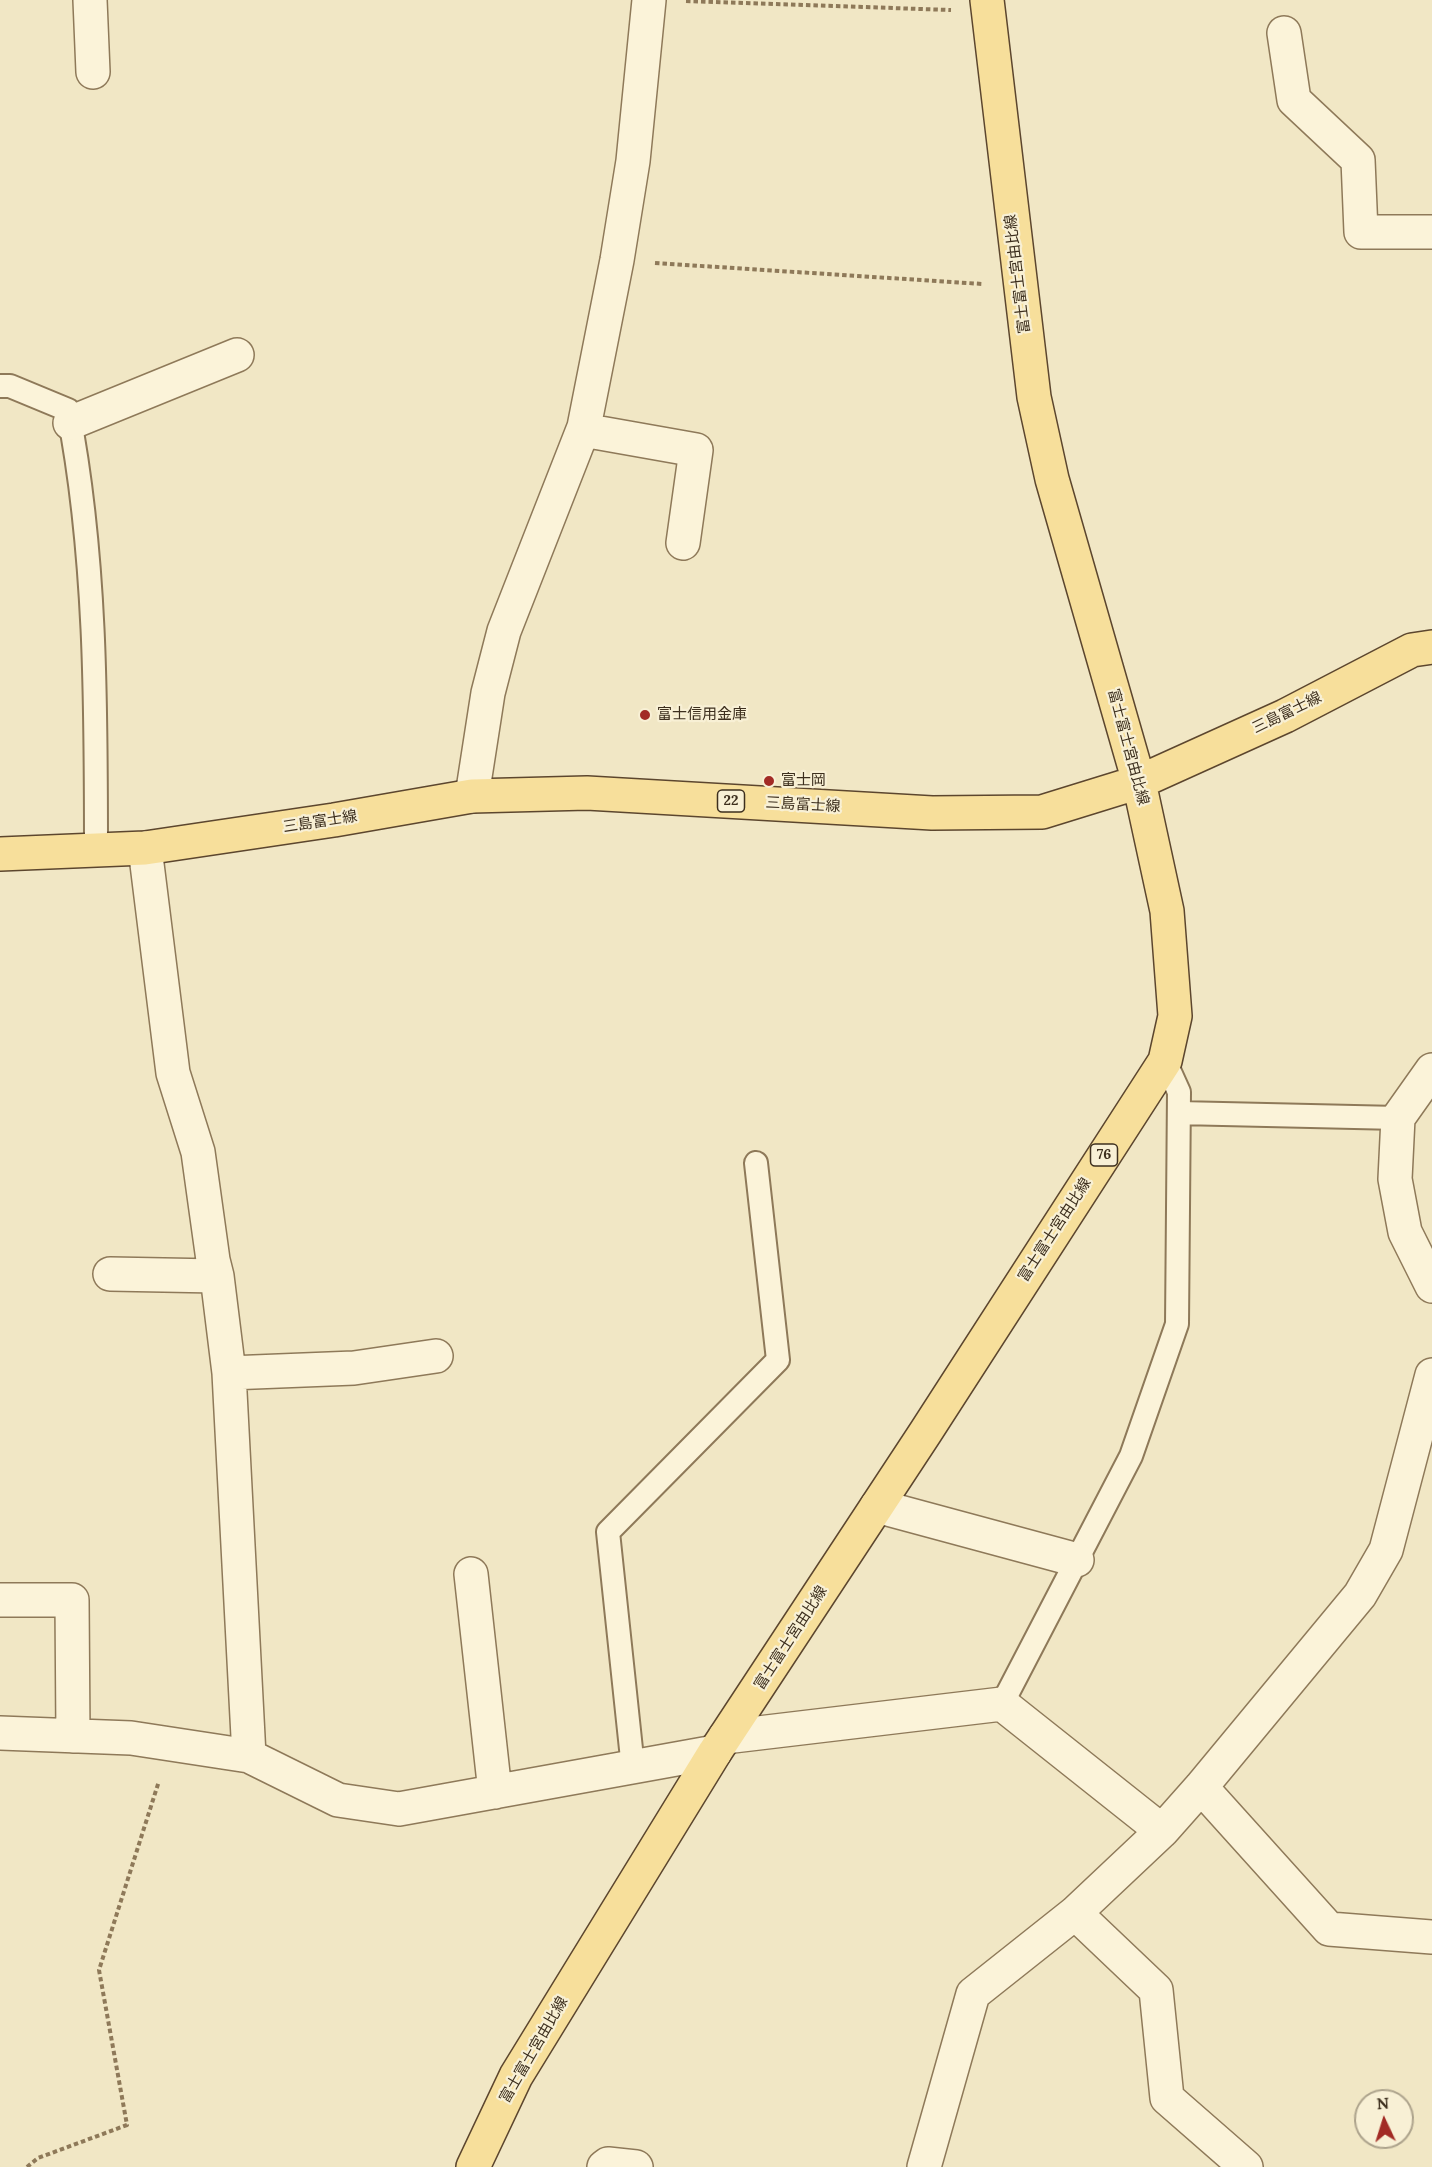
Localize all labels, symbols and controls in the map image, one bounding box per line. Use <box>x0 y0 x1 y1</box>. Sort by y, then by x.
street label: 富士富士宮由比線 <box>1002 213 1034 335</box>
street label: 富士富士宮由比線 <box>1104 687 1152 807</box>
street label: 三島富士線 <box>1249 688 1325 738</box>
place label: 富士信用金庫 <box>657 706 747 724</box>
marker: 富士信用金庫 <box>638 708 652 722</box>
place label: 富士岡 <box>781 772 826 790</box>
marker: 富士岡 <box>762 774 776 788</box>
road number: 22 <box>718 790 744 812</box>
street label: 三島富士線 <box>765 794 841 816</box>
street label: 三島富士線 <box>282 807 358 837</box>
road number: 76 <box>1090 1144 1118 1166</box>
street label: 富士富士宮由比線 <box>1015 1175 1095 1285</box>
street label: 富士富士宮由比線 <box>751 1583 831 1693</box>
street label: 富士富士宮由比線 <box>496 1994 572 2106</box>
north arrow <box>1354 2089 1414 2149</box>
text: N <box>1376 2093 1390 2113</box>

